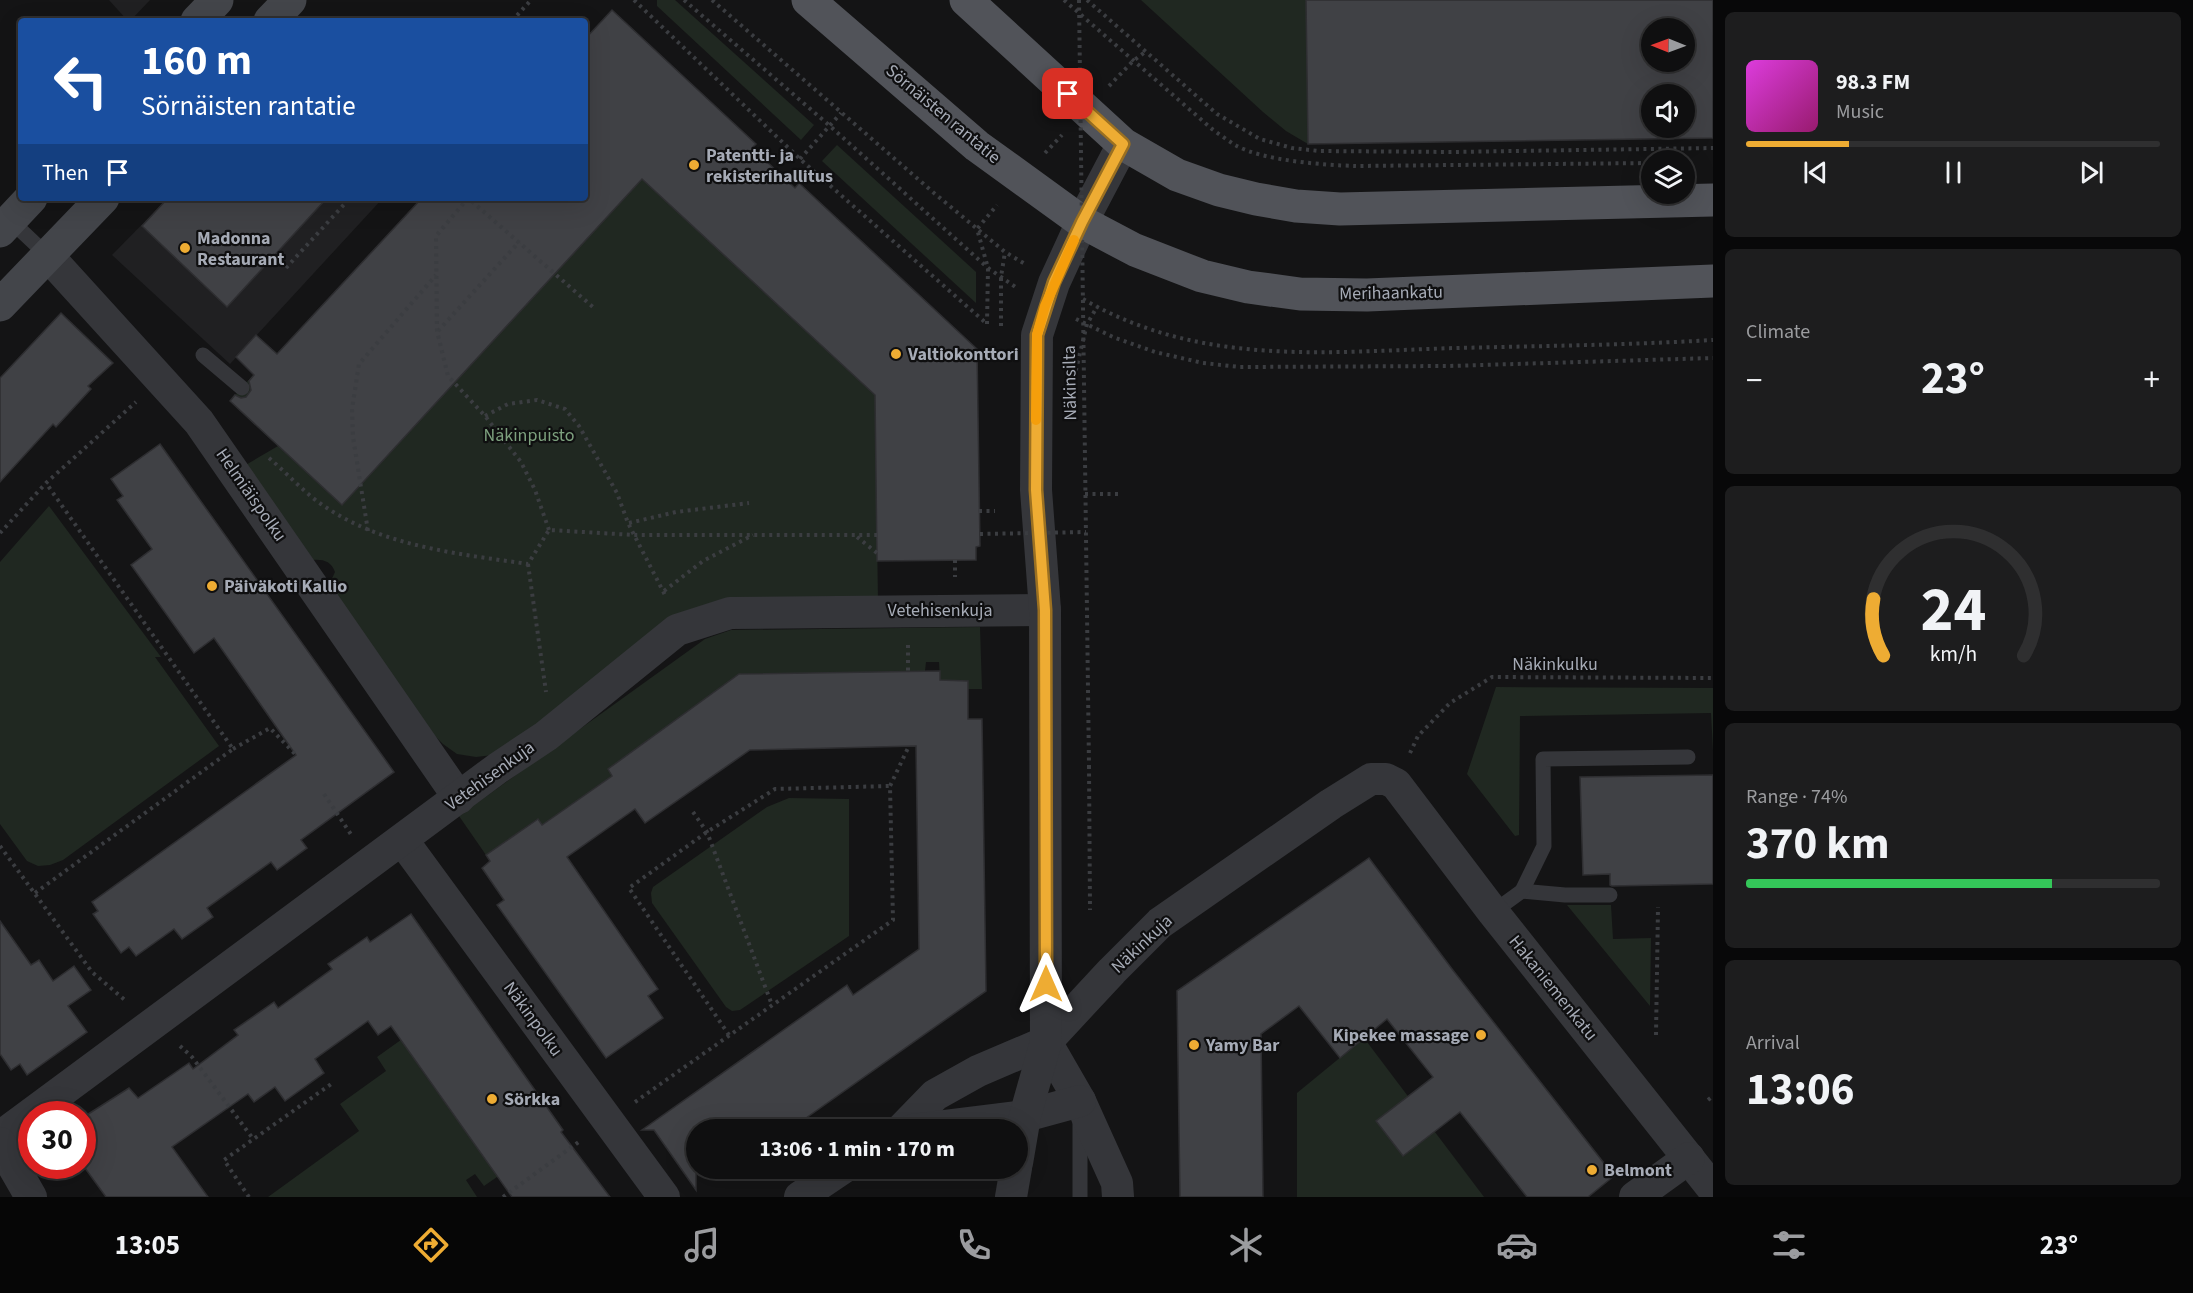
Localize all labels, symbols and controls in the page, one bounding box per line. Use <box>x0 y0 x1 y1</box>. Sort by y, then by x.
north arrow <box>1641 18 1695 72</box>
map controls <box>1641 18 1695 204</box>
text: 160 m <box>141 31 252 91</box>
icon: left <box>42 42 120 120</box>
street label: Sörnäisten rantatie <box>880 58 1006 170</box>
text: 98.3 FM <box>1836 66 1910 98</box>
pin <box>1042 68 1093 119</box>
icon: arrive <box>1051 77 1084 110</box>
button: sound <box>1641 84 1695 138</box>
text: Sörnäisten rantatie <box>141 87 356 126</box>
text: Music <box>1836 98 1884 126</box>
place label: Patentti- ja rekisterihallitus <box>706 143 833 189</box>
button: layers <box>1641 150 1695 204</box>
icon: arrive <box>101 156 134 189</box>
icon: previous <box>1799 156 1832 189</box>
icon: pause <box>1937 156 1970 189</box>
icon: next <box>2075 156 2108 189</box>
text: Then <box>42 157 89 189</box>
marker: Patentti- ja rekisterihallitus <box>687 158 701 172</box>
place label: Madonna Restaurant <box>197 226 284 272</box>
marker: Madonna Restaurant <box>178 241 192 255</box>
street label: Merihaankatu <box>1339 280 1443 306</box>
text: Climate <box>1746 318 1810 346</box>
place label: Valtiokonttori <box>907 342 1019 367</box>
street label: Näkinsilta <box>1057 345 1083 421</box>
marker: Valtiokonttori <box>889 347 903 361</box>
text: 23° <box>1921 347 1985 411</box>
text: − <box>1746 357 1762 404</box>
text: + <box>2144 357 2160 404</box>
park label: Näkinpuisto <box>484 423 574 448</box>
street label: Helmiäispolku <box>210 443 292 547</box>
text: 24 <box>1920 566 1986 655</box>
place label: Päiväkoti Kallio <box>224 574 347 599</box>
marker: Päiväkoti Kallio <box>205 579 219 593</box>
street label: Vetehisenkuja <box>887 598 993 623</box>
text: km/h <box>1929 639 1977 670</box>
street label: Näkinkulku <box>1512 652 1598 677</box>
street label: Vetehisenkuja <box>440 735 540 817</box>
text: Range · 74% <box>1746 783 1847 811</box>
text: 370 km <box>1746 812 1890 876</box>
street label: Näkinkuja <box>1106 909 1178 979</box>
street label: Hakaniemenkatu <box>1503 930 1603 1046</box>
position arrow <box>1014 952 1078 1016</box>
street label: Näkinpolku <box>497 977 569 1061</box>
place label: Kipekee massage <box>1333 1023 1469 1048</box>
marker: Kipekee massage <box>1474 1028 1488 1042</box>
text: Arrival <box>1746 1029 1800 1057</box>
place label: Yamy Bar <box>1205 1033 1280 1058</box>
marker: Yamy Bar <box>1187 1038 1201 1052</box>
text: 13:06 <box>1746 1058 1855 1122</box>
place label: Sörkka <box>504 1087 560 1112</box>
marker: Sörkka <box>485 1092 499 1106</box>
speed limit sign: 30 <box>18 1101 96 1179</box>
text: 13:06 · 1 min · 170 m <box>759 1133 955 1165</box>
place label: Belmont <box>1604 1158 1672 1183</box>
marker: Belmont <box>1585 1163 1599 1177</box>
icon: directions <box>410 1224 452 1266</box>
icon: music <box>681 1224 723 1266</box>
icon: phone <box>953 1224 995 1266</box>
icon: climate <box>1225 1224 1267 1266</box>
icon: car <box>1496 1224 1538 1266</box>
icon: filters <box>1768 1224 1810 1266</box>
text: 13:05 <box>115 1226 180 1265</box>
text: 23° <box>2040 1226 2078 1265</box>

